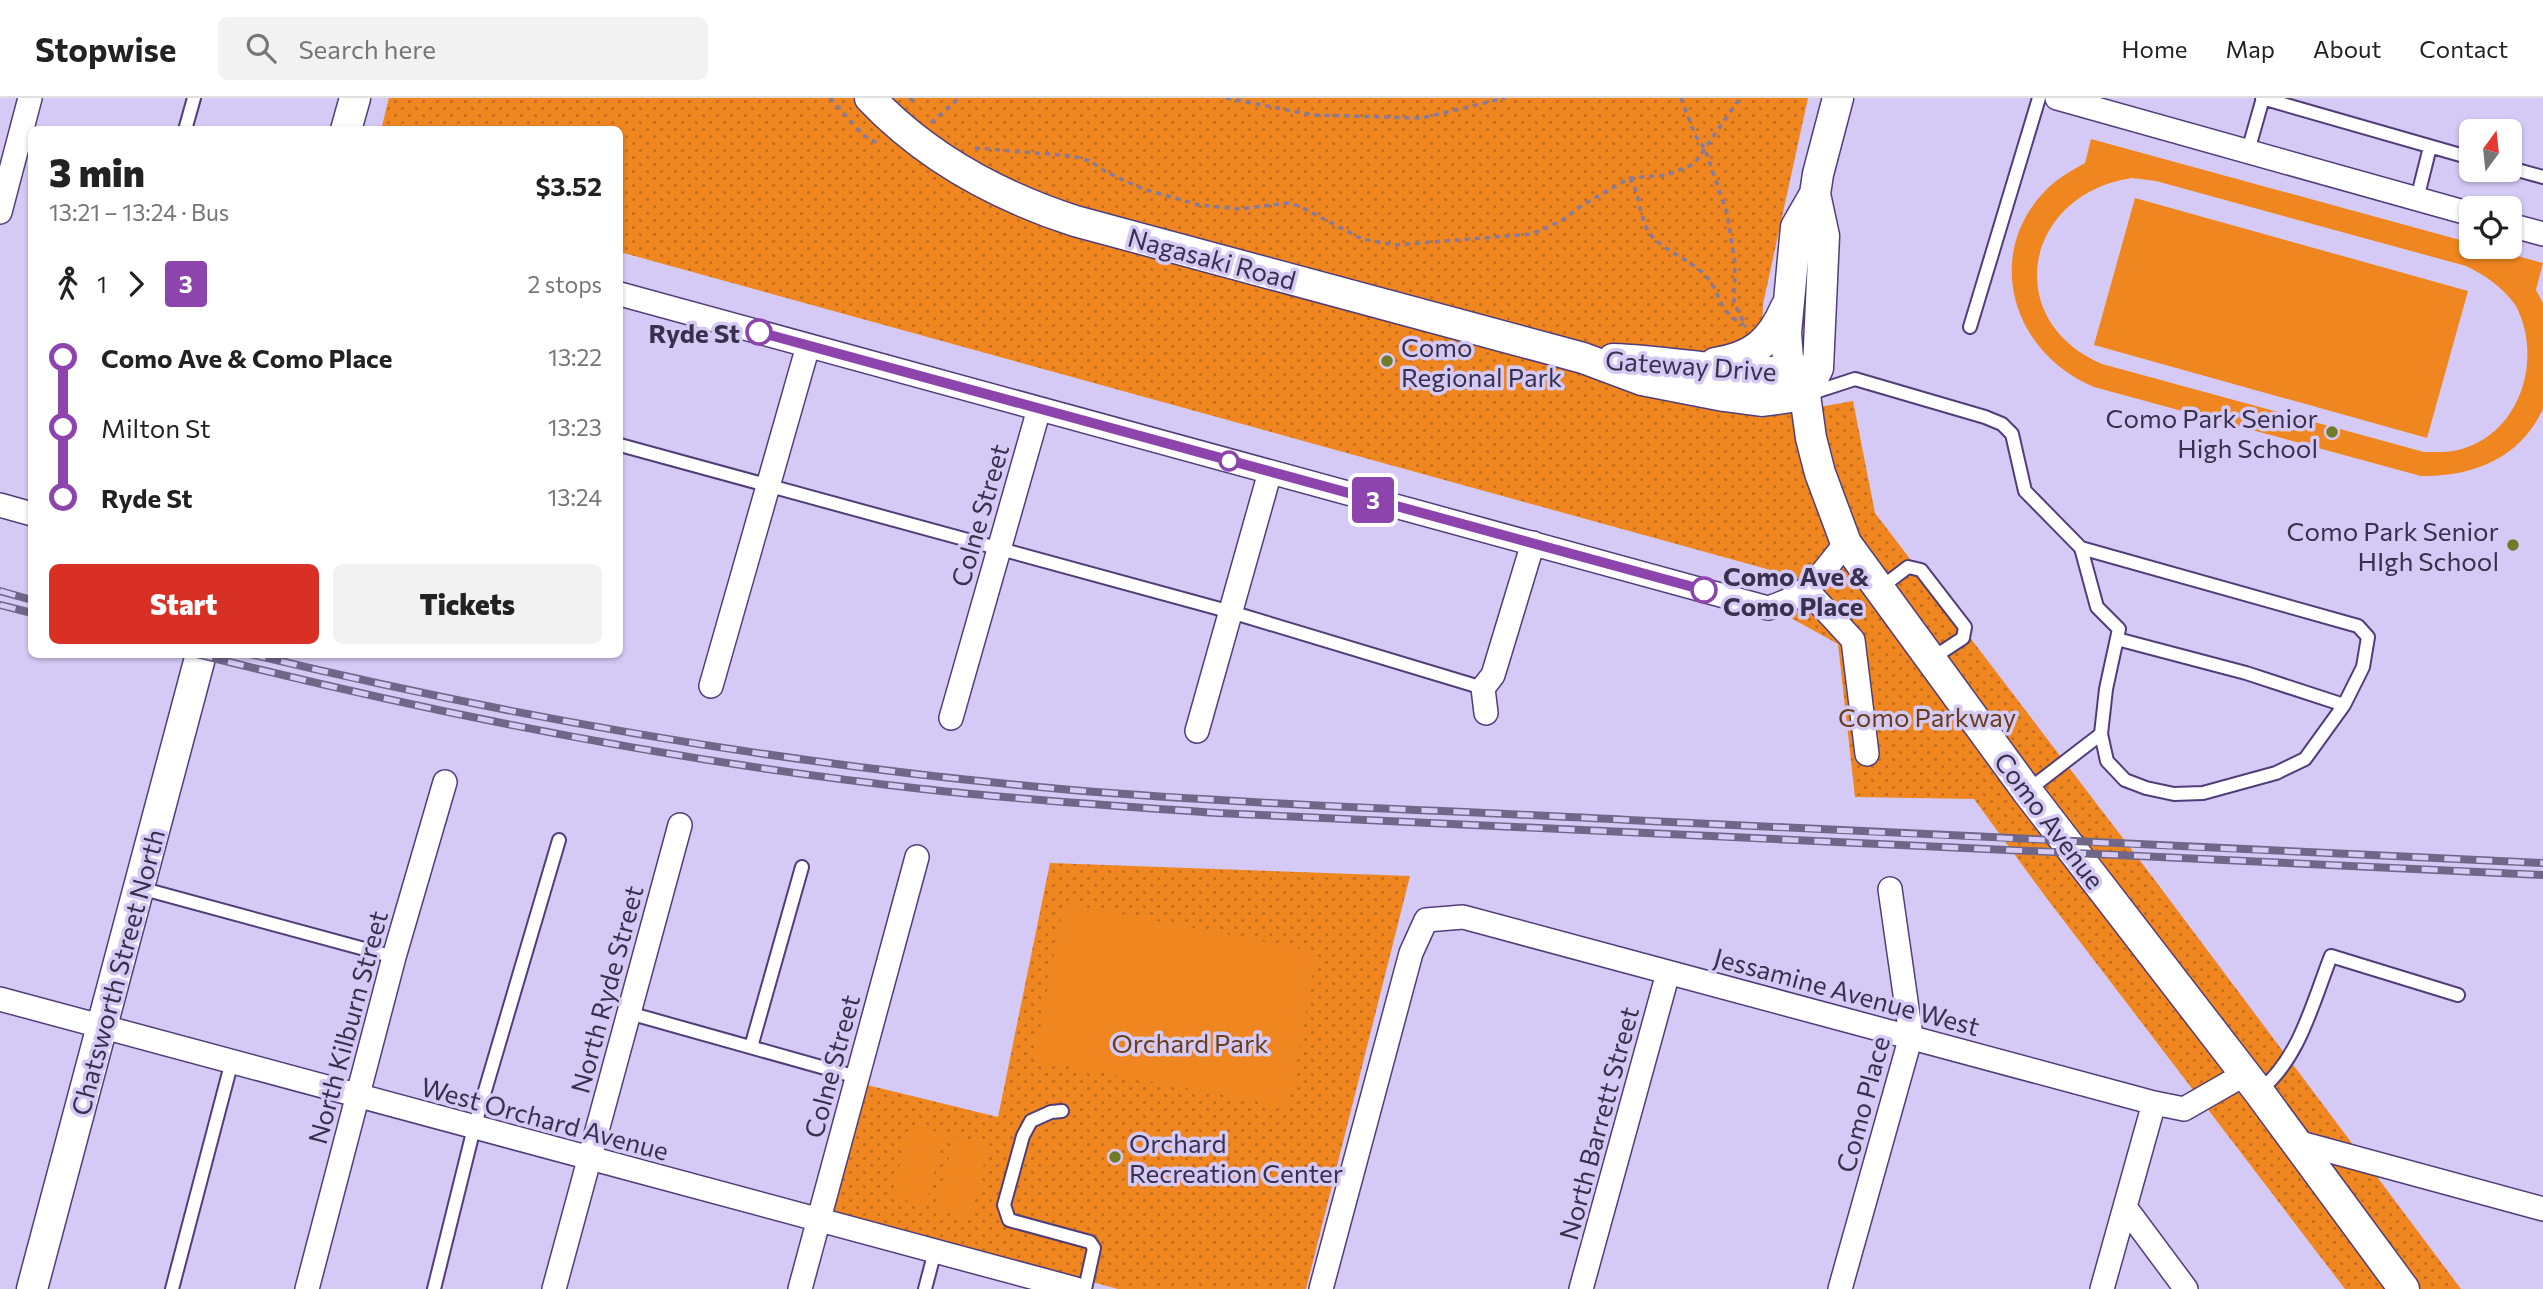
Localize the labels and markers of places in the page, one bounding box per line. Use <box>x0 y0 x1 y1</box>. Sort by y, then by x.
place label: Ryde St <box>648 317 740 348</box>
marker: Ryde St <box>746 319 772 345</box>
place label: Como Regional Park <box>1401 331 1562 392</box>
marker: Como Regional Park <box>1379 353 1395 369</box>
place label: Como Park Senior High School <box>2106 402 2318 463</box>
marker: Como Park Senior High School <box>2324 424 2340 440</box>
unlabelled marker <box>1219 451 1239 471</box>
place label: Como Park Senior HIgh School <box>2287 515 2499 576</box>
marker: Como Park Senior HIgh School <box>2505 537 2521 553</box>
place label: Como Ave & Como Place <box>1723 560 1869 621</box>
marker: Como Ave & Como Place <box>1691 577 1717 603</box>
place label: Orchard Recreation Center <box>1129 1127 1343 1188</box>
marker: Orchard Recreation Center <box>1107 1149 1123 1165</box>

